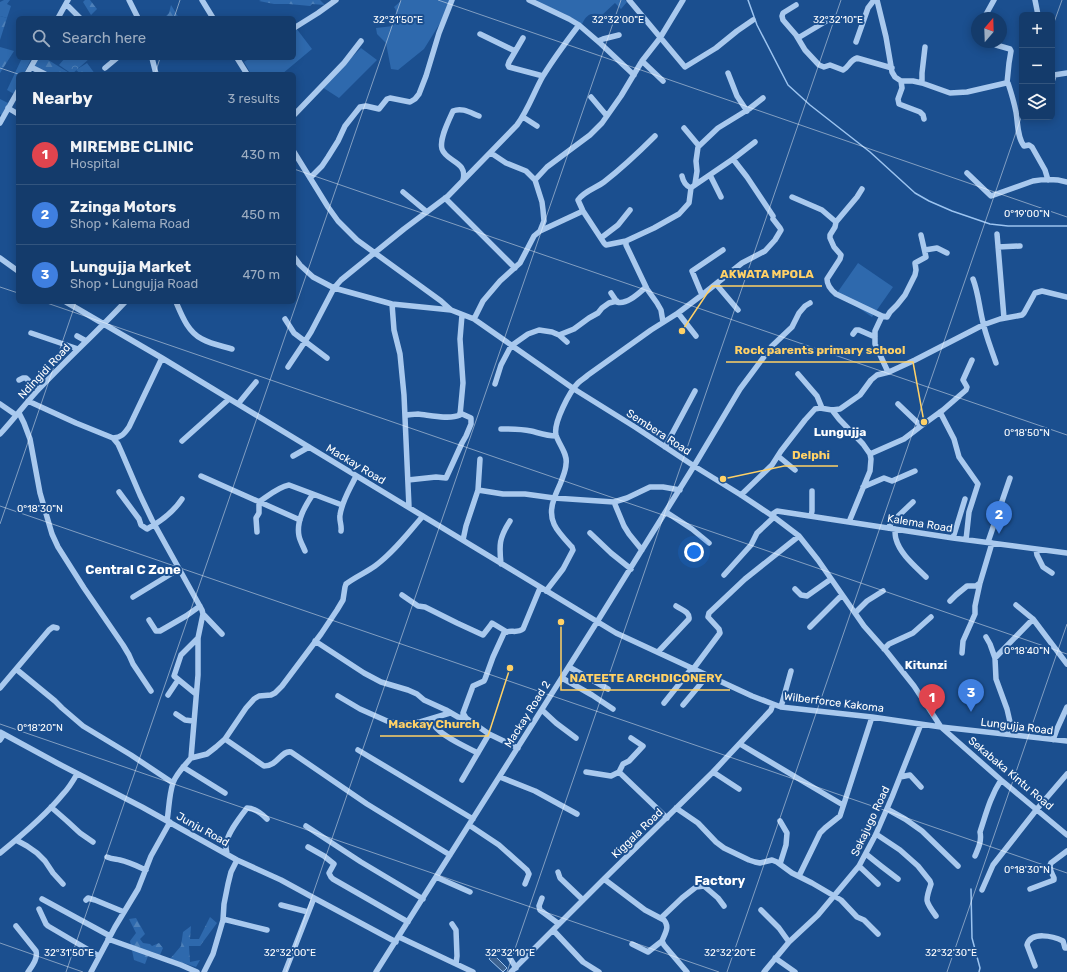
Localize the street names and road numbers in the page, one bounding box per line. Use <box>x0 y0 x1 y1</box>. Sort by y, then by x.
street label: Ndingidi Road <box>15 341 73 402</box>
street label: Sembera Road <box>624 407 693 458</box>
street label: Mackay Road <box>324 442 388 487</box>
street label: Kalema Road <box>886 512 954 535</box>
street label: Mackay Road 2 <box>502 679 553 750</box>
street label: Wilberforce Kakoma <box>783 690 885 715</box>
street label: Lungujja Road <box>980 716 1054 737</box>
street label: Sekabaka Kintu Road <box>965 734 1056 813</box>
street label: Sekajugo Road <box>849 784 892 858</box>
street label: Kiggala Road <box>609 806 666 861</box>
street label: Junju Road <box>174 810 231 849</box>

